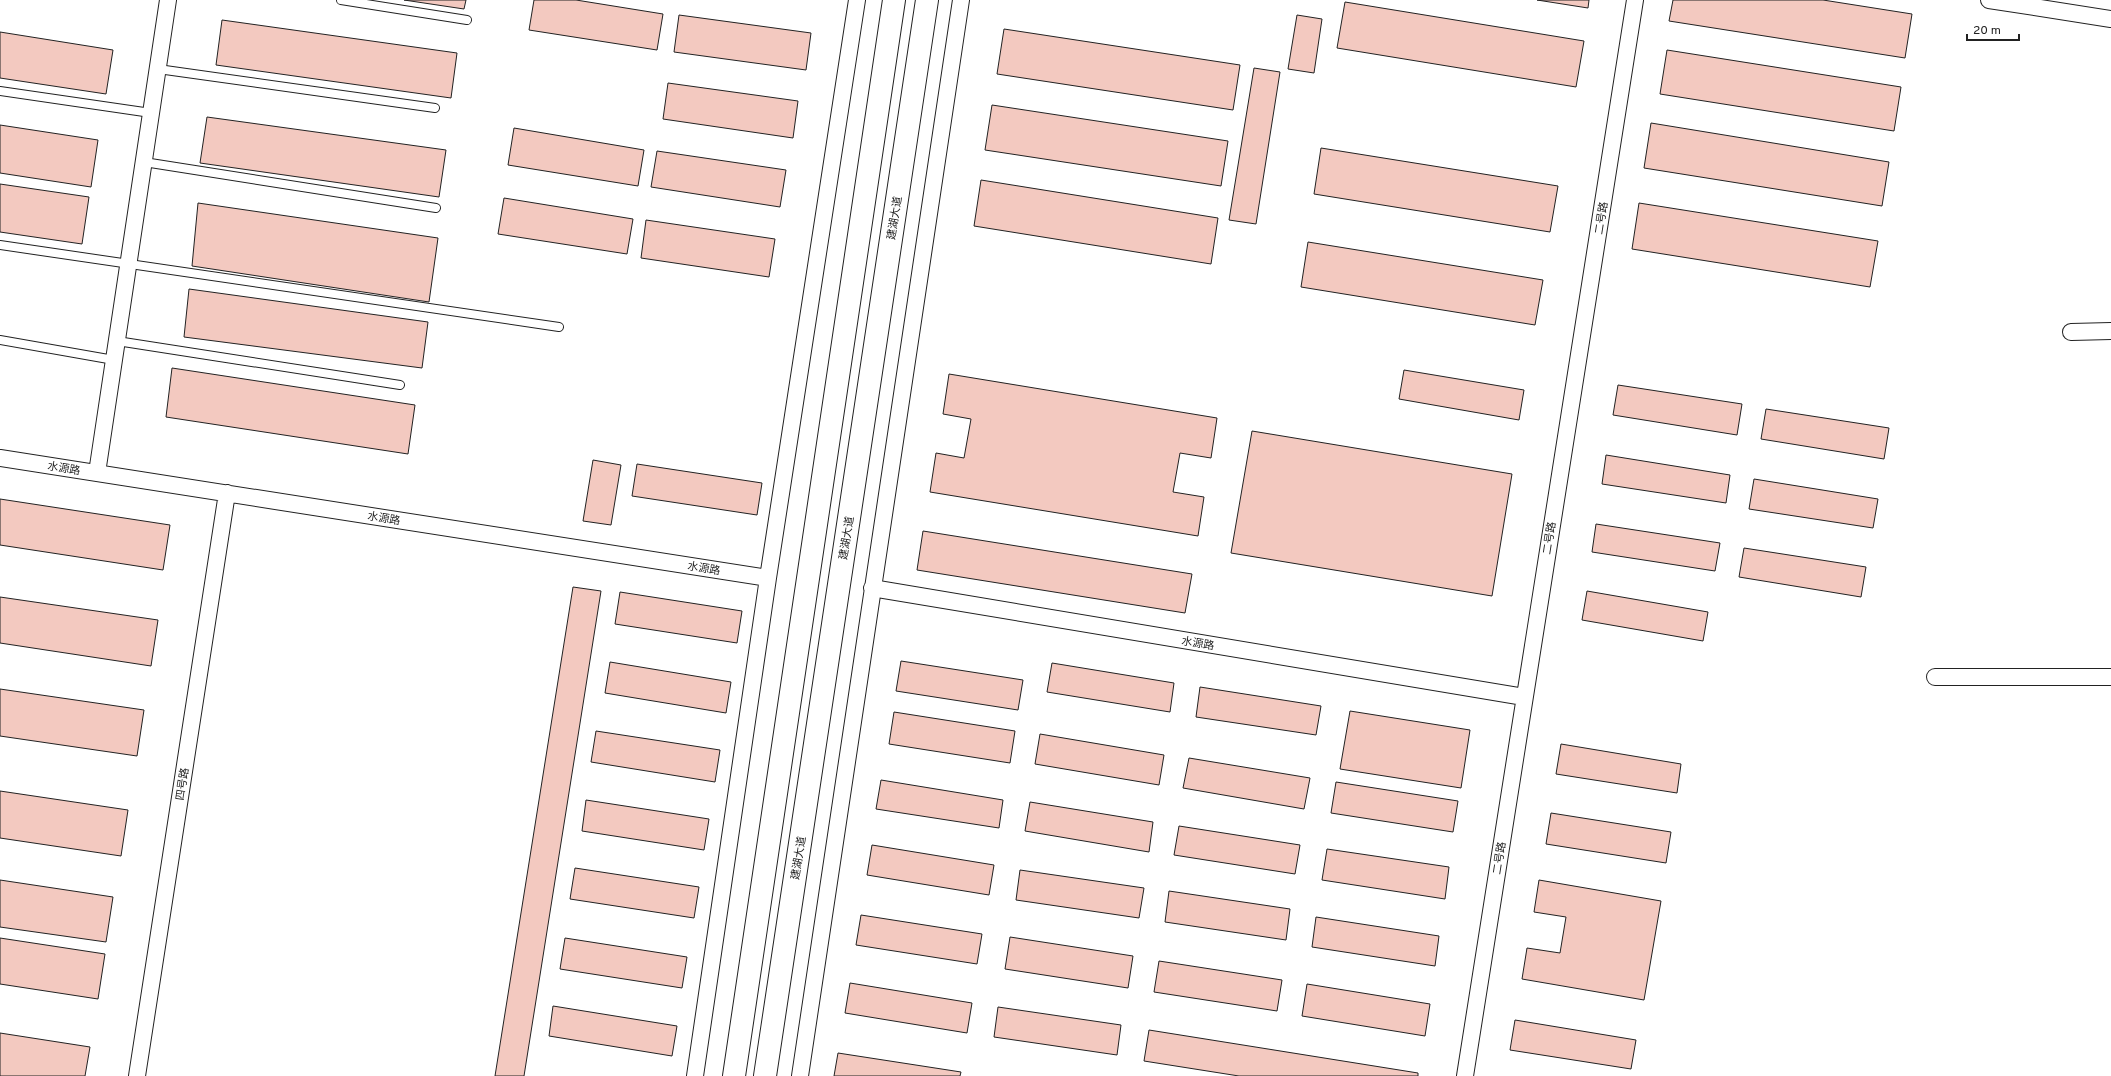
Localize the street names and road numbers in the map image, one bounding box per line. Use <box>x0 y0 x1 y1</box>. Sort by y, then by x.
street label: 建湖大道 <box>885 195 905 241</box>
street label: 二号路 <box>1592 201 1611 236</box>
street label: 水源路 <box>46 459 81 478</box>
street label: 水源路 <box>366 509 401 528</box>
street label: 建湖大道 <box>837 515 857 561</box>
street label: 二号路 <box>1540 521 1559 556</box>
street label: 水源路 <box>686 559 721 578</box>
street label: 水源路 <box>1180 634 1215 653</box>
street label: 四号路 <box>173 767 192 802</box>
street label: 建湖大道 <box>789 835 809 881</box>
street label: 二号路 <box>1490 841 1509 876</box>

